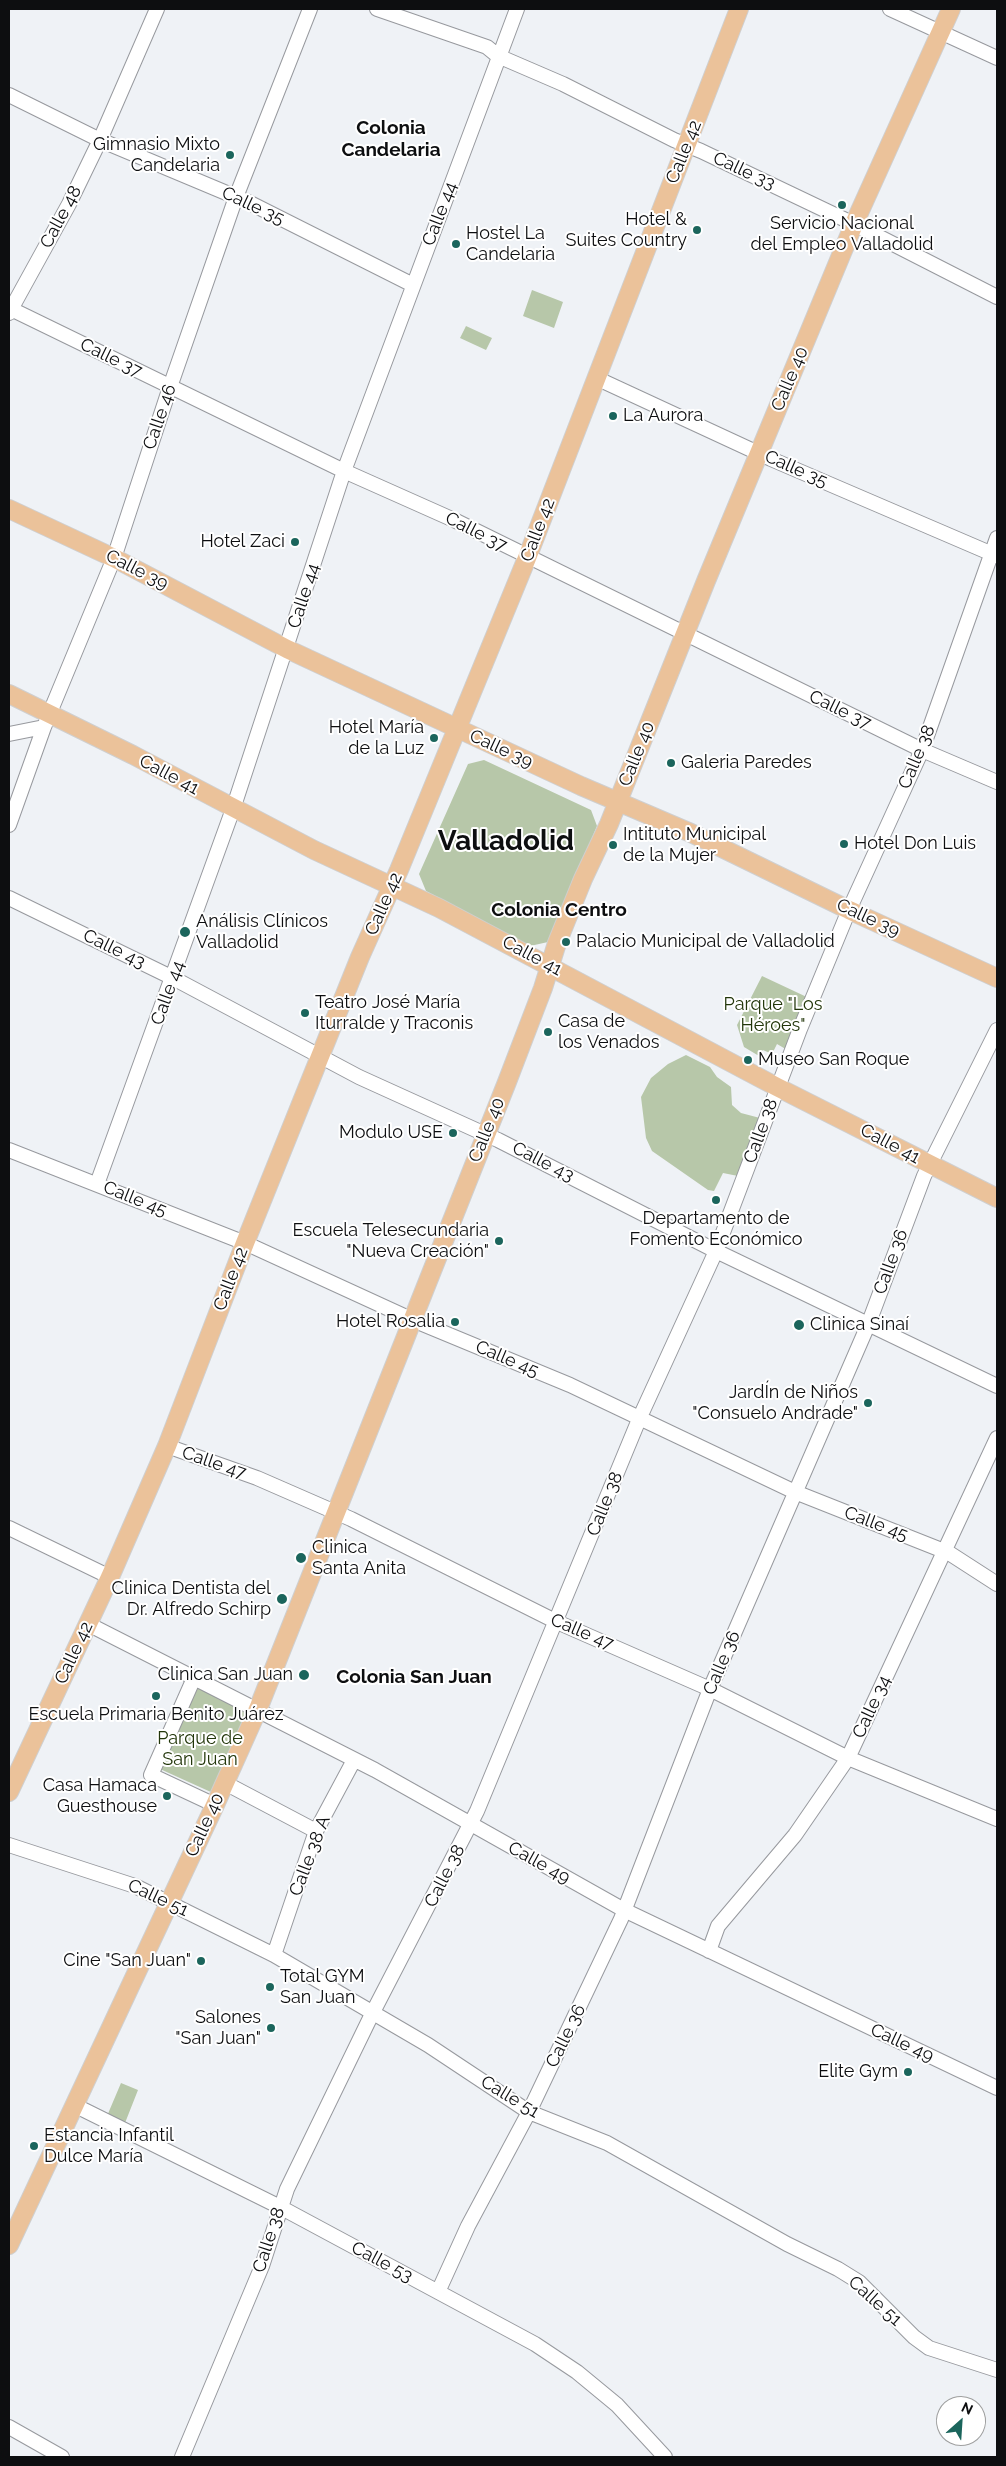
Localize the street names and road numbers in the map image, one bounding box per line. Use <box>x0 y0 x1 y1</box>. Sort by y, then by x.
street label: Calle 42 <box>662 117 706 187</box>
street label: Calle 33 <box>709 147 779 195</box>
street label: Calle 44 <box>418 179 462 249</box>
street label: Calle 48 <box>36 182 86 252</box>
street label: Calle 35 <box>218 182 288 230</box>
street label: Calle 37 <box>76 334 146 382</box>
street label: Calle 40 <box>767 344 813 414</box>
street label: Calle 46 <box>139 381 181 453</box>
street label: Calle 35 <box>761 446 831 492</box>
street label: Calle 42 <box>516 495 560 565</box>
street label: Calle 37 <box>442 507 510 557</box>
street label: Calle 39 <box>102 545 172 595</box>
street label: Calle 44 <box>283 561 325 631</box>
street label: Calle 37 <box>805 686 875 734</box>
street label: Calle 40 <box>614 718 660 790</box>
street label: Calle 38 <box>894 722 940 792</box>
street label: Calle 39 <box>466 725 536 773</box>
street label: Calle 41 <box>135 750 203 800</box>
street label: Calle 42 <box>361 869 407 939</box>
street label: Calle 39 <box>833 894 903 942</box>
street label: Calle 43 <box>79 925 149 973</box>
street label: Calle 41 <box>498 931 566 981</box>
street label: Calle 44 <box>146 958 190 1028</box>
street label: Calle 40 <box>464 1094 510 1166</box>
street label: Calle 38 <box>739 1096 783 1166</box>
street label: Calle 41 <box>856 1119 924 1169</box>
street label: Calle 43 <box>508 1137 578 1187</box>
street label: Calle 45 <box>100 1176 170 1222</box>
street label: Calle 36 <box>869 1227 913 1297</box>
street label: Calle 42 <box>209 1244 253 1314</box>
street label: Calle 45 <box>472 1336 542 1382</box>
street label: Calle 47 <box>179 1442 249 1484</box>
street label: Calle 38 <box>582 1469 628 1539</box>
street label: Calle 45 <box>841 1502 911 1546</box>
street label: Calle 47 <box>547 1609 617 1655</box>
street label: Calle 42 <box>50 1618 98 1688</box>
street label: Calle 36 <box>699 1628 745 1698</box>
street label: Calle 34 <box>848 1672 896 1742</box>
street label: Calle 40 <box>181 1790 229 1860</box>
street label: Calle 38 A <box>285 1813 335 1899</box>
street label: Calle 49 <box>504 1837 574 1889</box>
street label: Calle 38 <box>420 1841 470 1911</box>
street label: Calle 51 <box>124 1875 192 1921</box>
street label: Calle 36 <box>541 2001 591 2071</box>
street label: Calle 49 <box>867 2019 937 2067</box>
street label: Calle 51 <box>477 2071 543 2123</box>
street label: Calle 38 <box>248 2205 290 2275</box>
street label: Calle 53 <box>348 2237 416 2287</box>
street label: Calle 51 <box>844 2271 906 2331</box>

